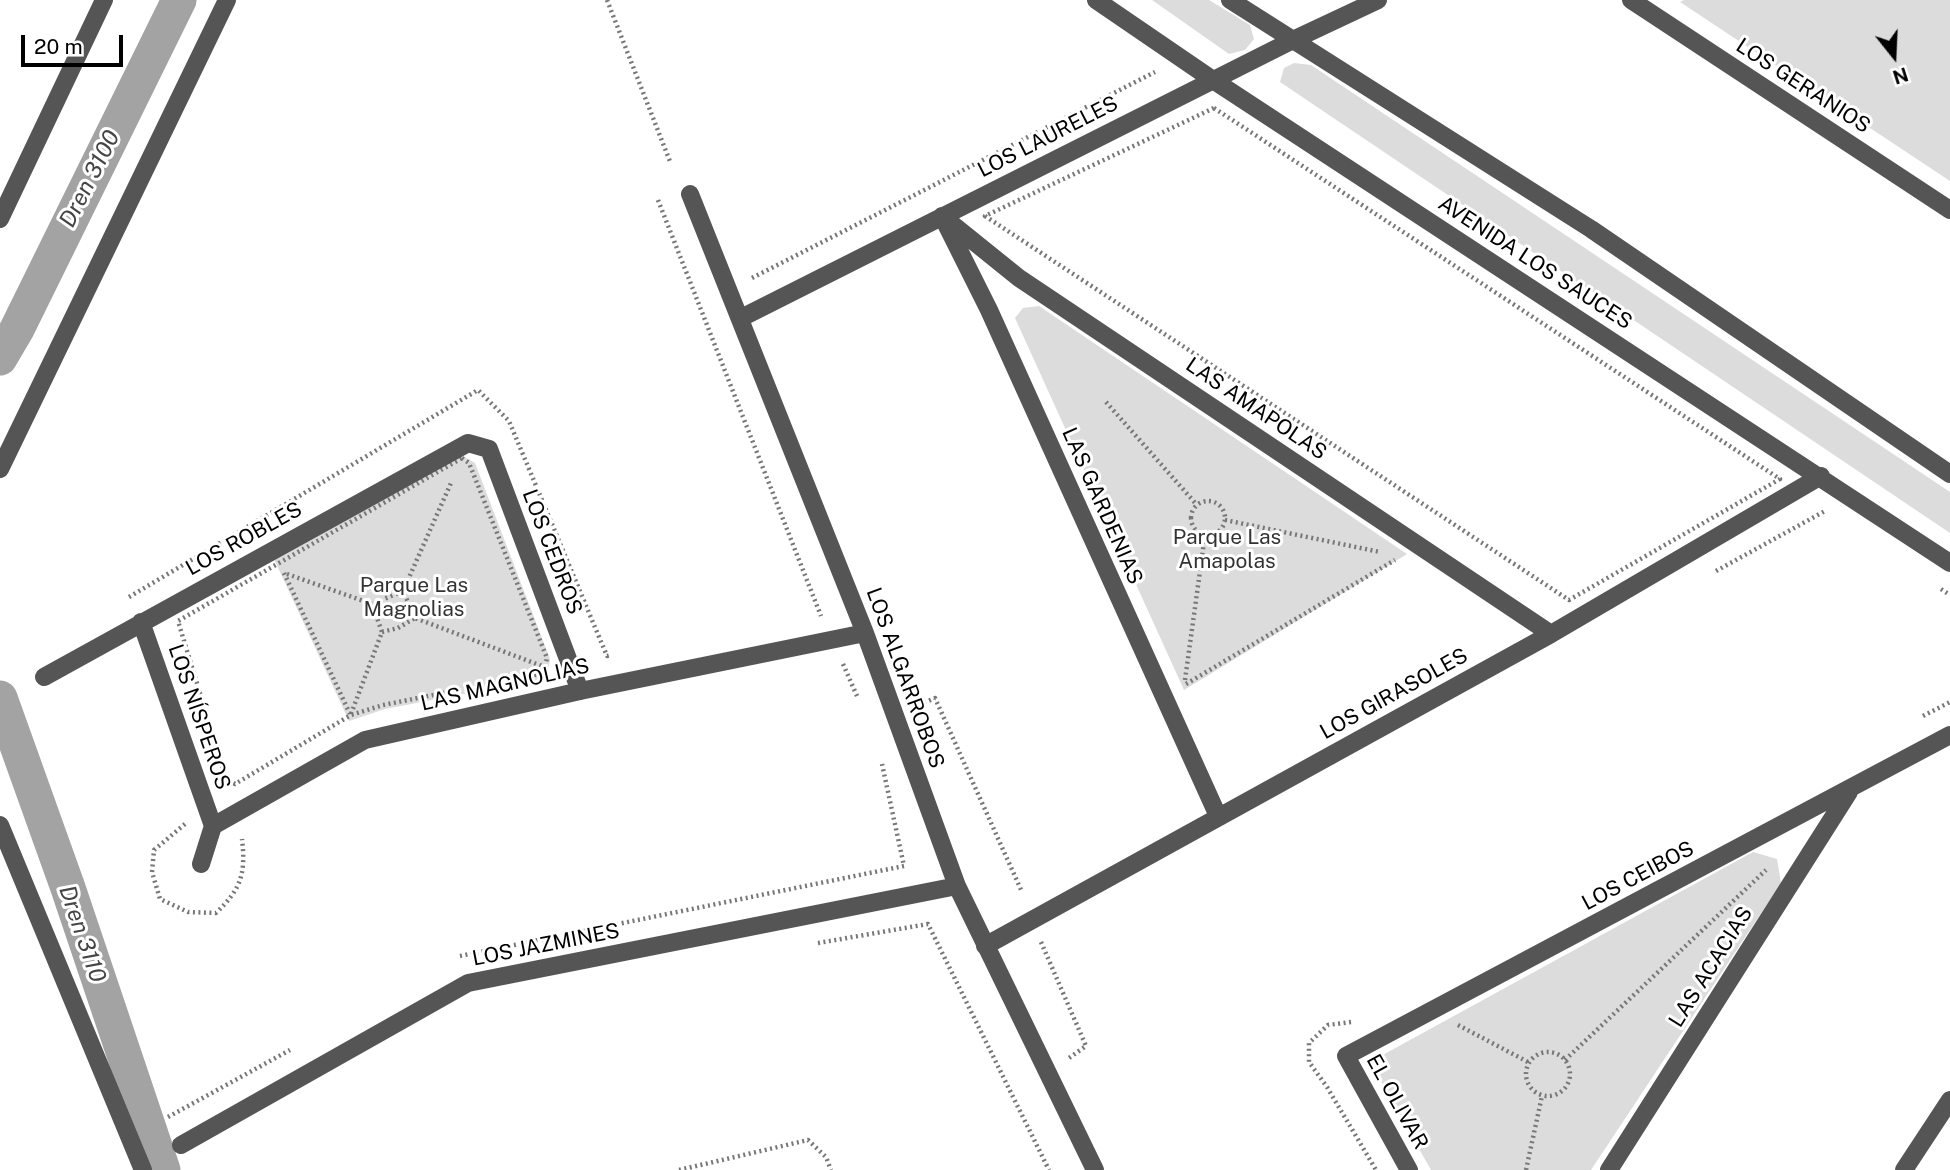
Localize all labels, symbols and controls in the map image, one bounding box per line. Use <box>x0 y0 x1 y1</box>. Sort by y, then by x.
scale bar <box>24 21 126 65</box>
north arrow <box>1859 21 1929 91</box>
street label: LOS GERANIOS <box>1731 33 1875 139</box>
text: 20 m <box>34 34 83 59</box>
text: N <box>1890 63 1911 89</box>
street label: LOS LAURELES <box>974 91 1122 183</box>
water label: Dren 3100 <box>54 126 126 232</box>
street label: AVENIDA LOS SAUCES <box>1433 191 1637 335</box>
street label: LAS AMAPOLAS <box>1181 353 1331 465</box>
street label: LAS GARDENIAS <box>1056 424 1148 588</box>
street label: LOS CEDROS <box>517 486 587 618</box>
street label: LOS ROBLES <box>181 497 307 581</box>
park label: Parque Las Amapolas <box>1173 525 1281 575</box>
park label: Parque Las Magnolias <box>360 573 468 623</box>
street label: LOS ALGARROBOS <box>861 584 949 772</box>
street label: LOS NÍSPEROS <box>162 641 236 793</box>
street label: LOS GIRASOLES <box>1316 643 1472 745</box>
street label: LAS MAGNOLIAS <box>418 653 592 717</box>
street label: LOS CEIBOS <box>1578 836 1698 916</box>
water label: Dren 3110 <box>53 882 111 986</box>
street label: LAS ACACIAS <box>1664 902 1758 1032</box>
street label: LOS JAZMINES <box>470 918 622 972</box>
street label: EL OLIVAR <box>1361 1050 1433 1154</box>

